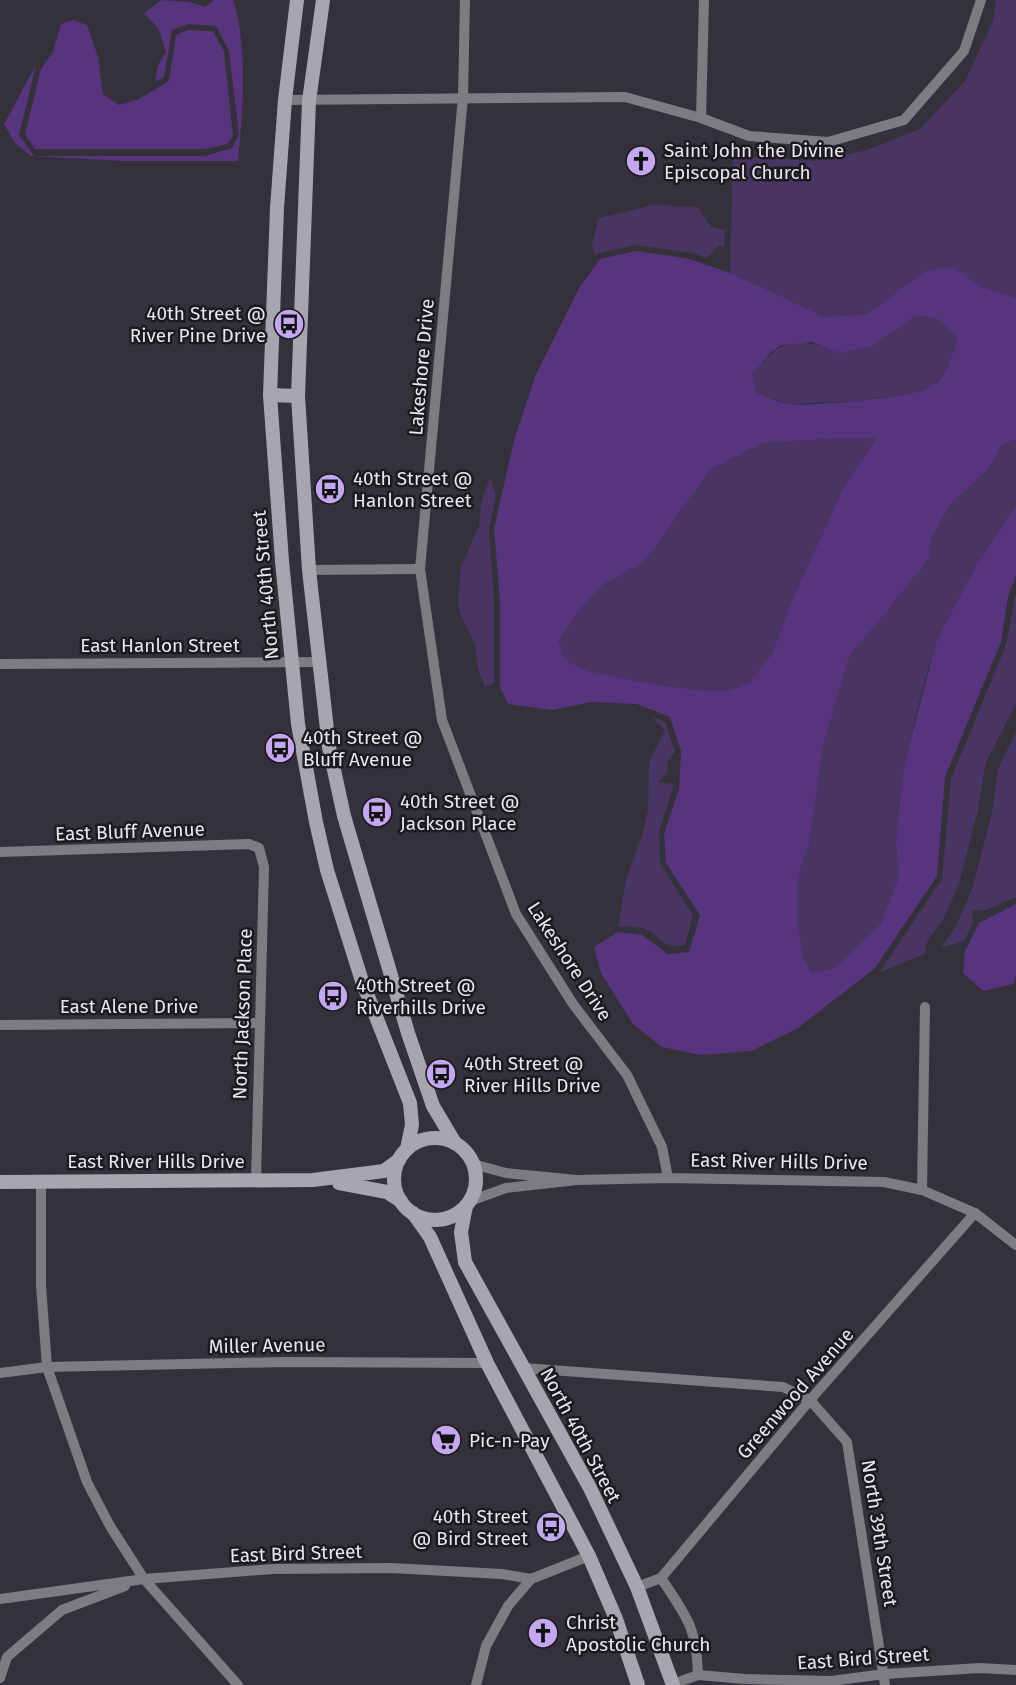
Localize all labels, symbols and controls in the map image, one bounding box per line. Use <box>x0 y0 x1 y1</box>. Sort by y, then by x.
place label: Saint John the Divine Episcopal Church <box>664 139 844 184</box>
church icon: Saint John the Divine Episcopal Church <box>624 144 658 178</box>
street label: Lakeshore Drive <box>404 298 439 436</box>
place label: 40th Street @ River Pine Drive <box>130 302 266 347</box>
bus stop icon: 40th Street @ River Pine Drive <box>272 307 306 341</box>
place label: 40th Street @ Hanlon Street <box>353 467 473 512</box>
bus stop icon: 40th Street @ Hanlon Street <box>313 472 347 506</box>
street label: North 40th Street <box>248 509 283 661</box>
street label: East Hanlon Street <box>80 634 240 657</box>
place label: 40th Street @ Bluff Avenue <box>303 726 423 771</box>
bus stop icon: 40th Street @ Bluff Avenue <box>263 731 297 765</box>
place label: 40th Street @ Jackson Place <box>400 790 520 835</box>
bus stop icon: 40th Street @ Jackson Place <box>360 795 394 829</box>
street label: East Bluff Avenue <box>55 817 205 846</box>
street label: Lakeshore Drive <box>523 897 617 1025</box>
street label: North Jackson Place <box>228 928 257 1100</box>
place label: 40th Street @ Riverhills Drive <box>356 974 486 1019</box>
bus stop icon: 40th Street @ Riverhills Drive <box>316 979 350 1013</box>
street label: East Alene Drive <box>60 995 198 1018</box>
place label: 40th Street @ River Hills Drive <box>464 1052 601 1097</box>
bus stop icon: 40th Street @ River Hills Drive <box>424 1057 458 1091</box>
street label: East River Hills Drive <box>690 1148 868 1175</box>
street label: East River Hills Drive <box>67 1150 245 1173</box>
street label: Greenwood Avenue <box>732 1323 858 1463</box>
street label: Miller Avenue <box>208 1333 326 1358</box>
street label: North 40th Street <box>535 1364 626 1507</box>
supermarket icon: Pic-n-Pay <box>429 1423 463 1457</box>
place label: Pic-n-Pay <box>469 1429 550 1452</box>
street label: North 39th Street <box>857 1458 902 1608</box>
place label: 40th Street @ Bird Street <box>412 1505 528 1550</box>
bus stop icon: 40th Street @ Bird Street <box>534 1510 568 1544</box>
street label: East Bird Street <box>229 1540 363 1567</box>
place label: Christ Apostolic Church <box>566 1611 710 1656</box>
church icon: Christ Apostolic Church <box>526 1616 560 1650</box>
street label: East Bird Street <box>796 1642 930 1675</box>

